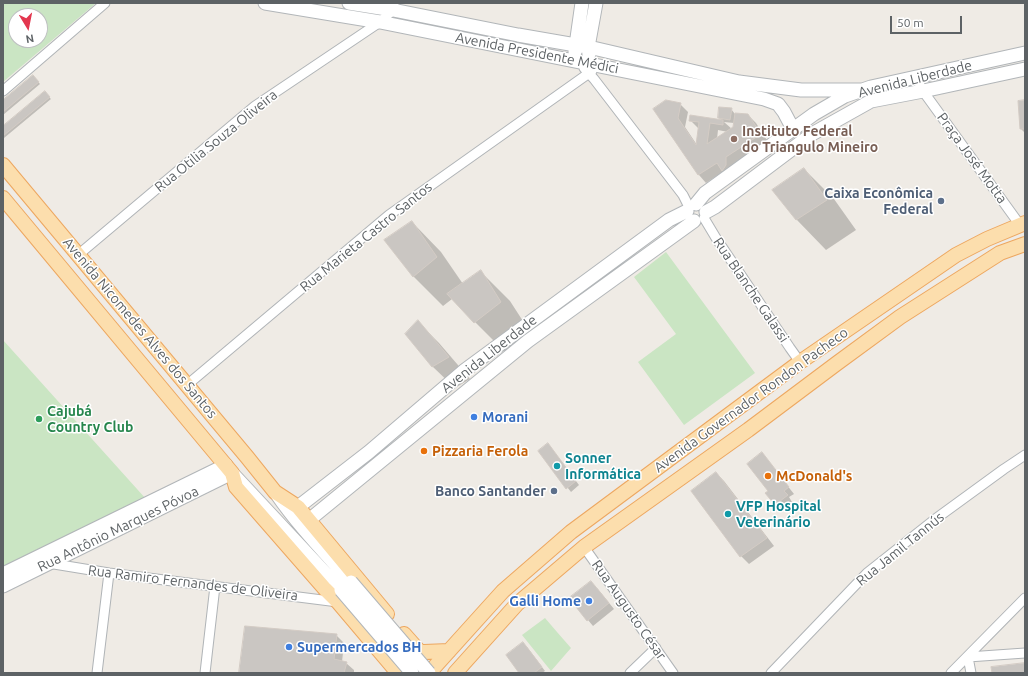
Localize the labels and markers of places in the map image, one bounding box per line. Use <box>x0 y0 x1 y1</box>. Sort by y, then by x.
place label: Instituto Federal do Triangulo Mineiro <box>742 123 878 156</box>
marker: Instituto Federal do Triangulo Mineiro <box>729 134 739 144</box>
place label: Caixa Econômica Federal <box>824 185 933 218</box>
marker: Caixa Econômica Federal <box>936 196 946 206</box>
place label: Cajubá Country Club <box>47 403 133 436</box>
place label: Morani <box>482 409 528 425</box>
marker: Morani <box>469 412 479 422</box>
marker: Cajubá Country Club <box>34 414 44 424</box>
place label: Pizzaria Ferola <box>432 443 528 459</box>
marker: Pizzaria Ferola <box>419 446 429 456</box>
place label: Sonner Informática <box>565 450 641 482</box>
marker: Sonner Informática <box>552 461 562 471</box>
place label: McDonald's <box>776 468 852 484</box>
marker: McDonald's <box>763 471 773 481</box>
place label: Banco Santander <box>435 483 546 499</box>
marker: Banco Santander <box>549 486 559 496</box>
place label: VFP Hospital Veterinário <box>736 498 821 530</box>
marker: VFP Hospital Veterinário <box>723 509 733 519</box>
place label: Galli Home <box>509 593 581 609</box>
marker: Galli Home <box>584 596 594 606</box>
place label: Supermercados BH <box>297 639 421 655</box>
marker: Supermercados BH <box>284 642 294 652</box>

